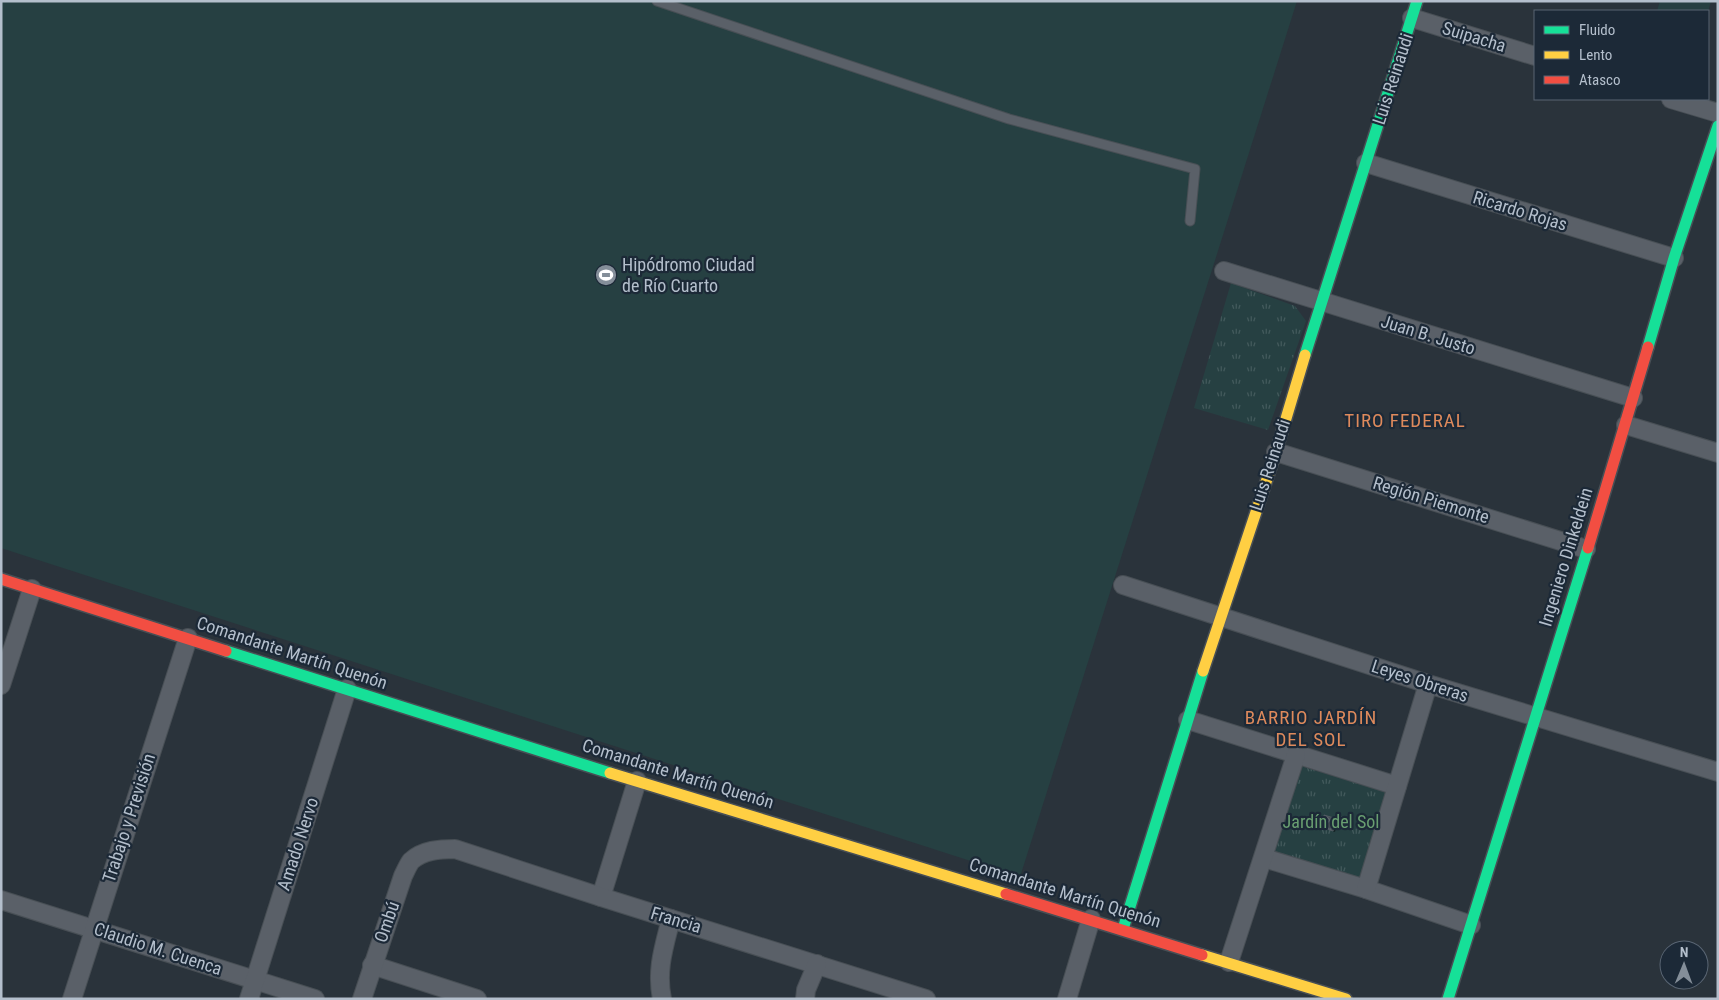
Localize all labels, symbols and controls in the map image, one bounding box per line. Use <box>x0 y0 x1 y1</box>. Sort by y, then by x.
legend <box>1534 10 1709 100</box>
street label: Suipacha <box>1440 17 1508 56</box>
text: Fluido <box>1579 21 1615 39</box>
street label: Luis Reinaudi <box>1368 31 1417 127</box>
text: Lento <box>1579 46 1612 64</box>
text: Atasco <box>1579 71 1620 89</box>
street label: Ricardo Rojas <box>1470 186 1570 235</box>
place label: Hipódromo Ciudad de Río Cuarto <box>622 254 755 296</box>
sports icon: Hipódromo Ciudad de Río Cuarto <box>594 263 618 287</box>
street label: Juan B. Justo <box>1379 310 1478 359</box>
district label: TIRO FEDERAL <box>1344 409 1466 432</box>
street label: Luis Reinaudi <box>1245 417 1294 513</box>
street label: Región Piemonte <box>1370 472 1492 527</box>
street label: Ingeniero Dinkeldein <box>1534 485 1597 629</box>
street label: Comandante Martín Quenón <box>194 612 390 693</box>
street label: Leyes Obreras <box>1369 655 1471 706</box>
district label: BARRIO JARDÍN DEL SOL <box>1245 706 1377 751</box>
street label: Comandante Martín Quenón <box>580 734 777 813</box>
street label: Trabajo y Previsión <box>98 751 159 885</box>
street label: Amado Nervo <box>273 795 322 893</box>
park label: Jardín del Sol <box>1283 811 1379 832</box>
street label: Comandante Martín Quenón <box>967 853 1164 932</box>
street label: Ombú <box>370 899 403 945</box>
street label: Francia <box>648 902 704 937</box>
street label: Claudio M. Cuenca <box>91 918 225 979</box>
north arrow <box>1659 940 1709 990</box>
text: N <box>1680 944 1689 960</box>

